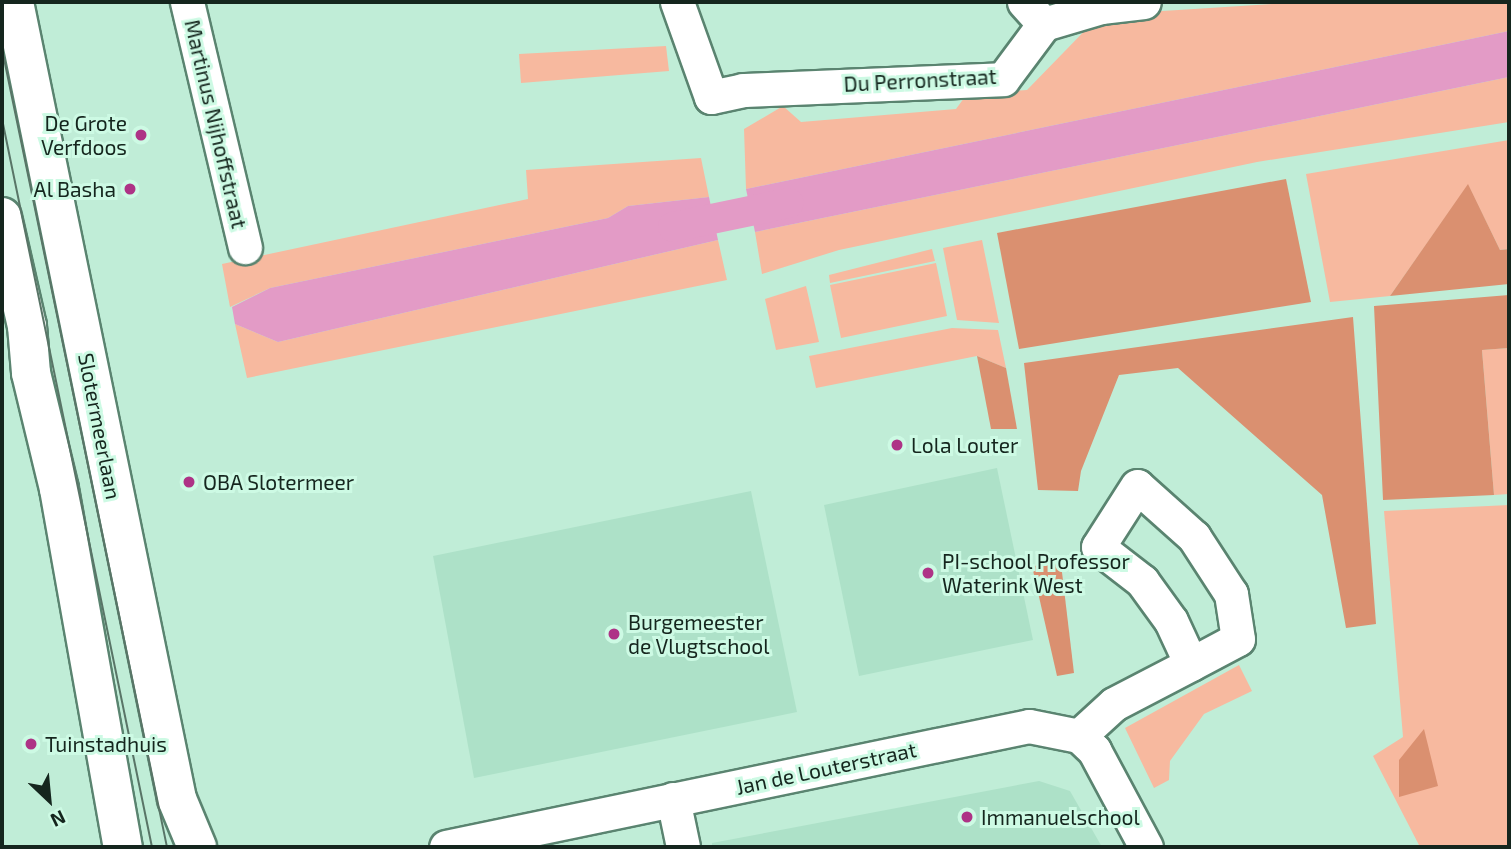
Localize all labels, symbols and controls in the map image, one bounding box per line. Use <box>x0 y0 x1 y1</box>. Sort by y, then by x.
street label: Martinus Nijhoffstraat <box>180 17 252 231</box>
street label: Du Perronstraat <box>843 63 997 97</box>
place label: De Grote Verfdoos <box>41 110 127 160</box>
marker: De Grote Verfdoos <box>133 127 149 143</box>
place label: Al Basha <box>33 176 116 202</box>
marker: Al Basha <box>122 181 138 197</box>
street label: Slotermeerlaan <box>73 351 127 501</box>
place label: Lola Louter <box>911 432 1018 458</box>
marker: Lola Louter <box>889 437 905 453</box>
place label: OBA Slotermeer <box>203 469 355 495</box>
marker: OBA Slotermeer <box>181 474 197 490</box>
place label: PI-school Professor Waterink West <box>942 548 1130 598</box>
marker: PI-school Professor Waterink West <box>920 565 936 581</box>
place label: Burgemeester de Vlugtschool <box>628 609 770 659</box>
marker: Burgemeester de Vlugtschool <box>606 626 622 642</box>
place label: Tuinstadhuis <box>45 731 167 757</box>
marker: Tuinstadhuis <box>23 736 39 752</box>
street label: Jan de Louterstraat <box>733 737 919 799</box>
north arrow <box>14 765 84 835</box>
place label: Immanuelschool <box>981 804 1140 830</box>
text: N <box>47 806 70 833</box>
marker: Immanuelschool <box>959 809 975 825</box>

